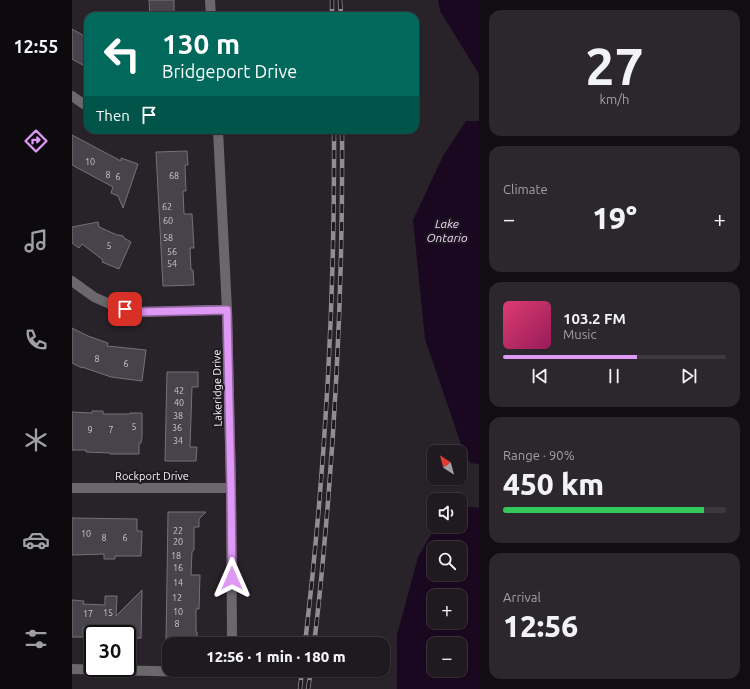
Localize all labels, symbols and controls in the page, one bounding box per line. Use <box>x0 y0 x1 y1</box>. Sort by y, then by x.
icon: left <box>96 28 148 80</box>
text: 130 m <box>162 28 240 59</box>
text: 12:55 <box>13 36 59 56</box>
text: 27 <box>585 37 644 95</box>
text: Bridgeport Drive <box>162 61 297 81</box>
text: km/h <box>599 92 630 106</box>
icon: arrive <box>138 104 160 126</box>
text: Then <box>96 107 130 124</box>
icon: directions <box>22 127 50 155</box>
house number: 10 <box>85 157 95 167</box>
house number: 8 <box>105 170 111 180</box>
house number: 68 <box>169 171 179 181</box>
house number: 6 <box>115 172 121 182</box>
text: Climate <box>503 182 548 196</box>
text: 19° <box>592 201 637 235</box>
house number: 62 <box>162 202 172 212</box>
text: − <box>503 206 515 231</box>
text: + <box>714 206 726 231</box>
house number: 60 <box>163 216 173 226</box>
water label: Lake Ontario <box>426 217 468 244</box>
icon: music <box>22 227 50 255</box>
house number: 58 <box>163 233 173 243</box>
house number: 5 <box>106 241 112 251</box>
house number: 56 <box>167 247 177 257</box>
house number: 54 <box>167 259 177 269</box>
pin <box>108 292 142 326</box>
icon: arrive <box>114 298 136 320</box>
text: 103.2 FM <box>563 310 626 327</box>
icon: phone <box>22 326 50 354</box>
text: Music <box>563 327 597 341</box>
street label: Lakeridge Drive <box>210 349 224 427</box>
house number: 8 <box>94 354 100 364</box>
house number: 6 <box>123 359 129 369</box>
icon: previous <box>529 365 551 387</box>
icon: pause <box>603 365 625 387</box>
icon: next <box>678 365 700 387</box>
house number: 42 <box>174 386 184 396</box>
house number: 40 <box>174 398 184 408</box>
house number: 38 <box>173 411 183 421</box>
house number: 5 <box>131 422 137 432</box>
house number: 36 <box>172 423 182 433</box>
house number: 9 <box>87 425 93 435</box>
house number: 7 <box>108 425 114 435</box>
icon: climate <box>22 426 50 454</box>
house number: 34 <box>173 436 183 446</box>
north arrow <box>427 445 467 485</box>
map controls <box>427 445 467 677</box>
text: Range · 90% <box>503 448 575 462</box>
text: 450 km <box>503 467 604 501</box>
street label: Rockport Drive <box>115 470 189 482</box>
button: sound <box>427 493 467 533</box>
icon: car <box>22 526 50 554</box>
house number: 22 <box>173 526 183 536</box>
house number: 10 <box>81 529 91 539</box>
house number: 8 <box>101 533 107 543</box>
house number: 6 <box>122 533 128 543</box>
house number: 20 <box>173 537 183 547</box>
button: search <box>427 541 467 581</box>
house number: 18 <box>171 551 181 561</box>
position arrow <box>211 557 253 599</box>
house number: 16 <box>173 563 183 573</box>
house number: 14 <box>173 578 183 588</box>
button: + <box>427 589 467 629</box>
text: Arrival <box>503 590 541 604</box>
house number: 12 <box>172 593 182 603</box>
house number: 10 <box>173 607 183 617</box>
house number: 15 <box>103 608 113 618</box>
house number: 17 <box>83 609 93 619</box>
text: 12:56 <box>503 609 578 643</box>
house number: 8 <box>174 619 180 629</box>
icon: filters <box>22 625 50 653</box>
speed limit sign: 30 <box>84 625 136 677</box>
button: − <box>427 637 467 677</box>
text: 12:56 · 1 min · 180 m <box>206 648 346 665</box>

